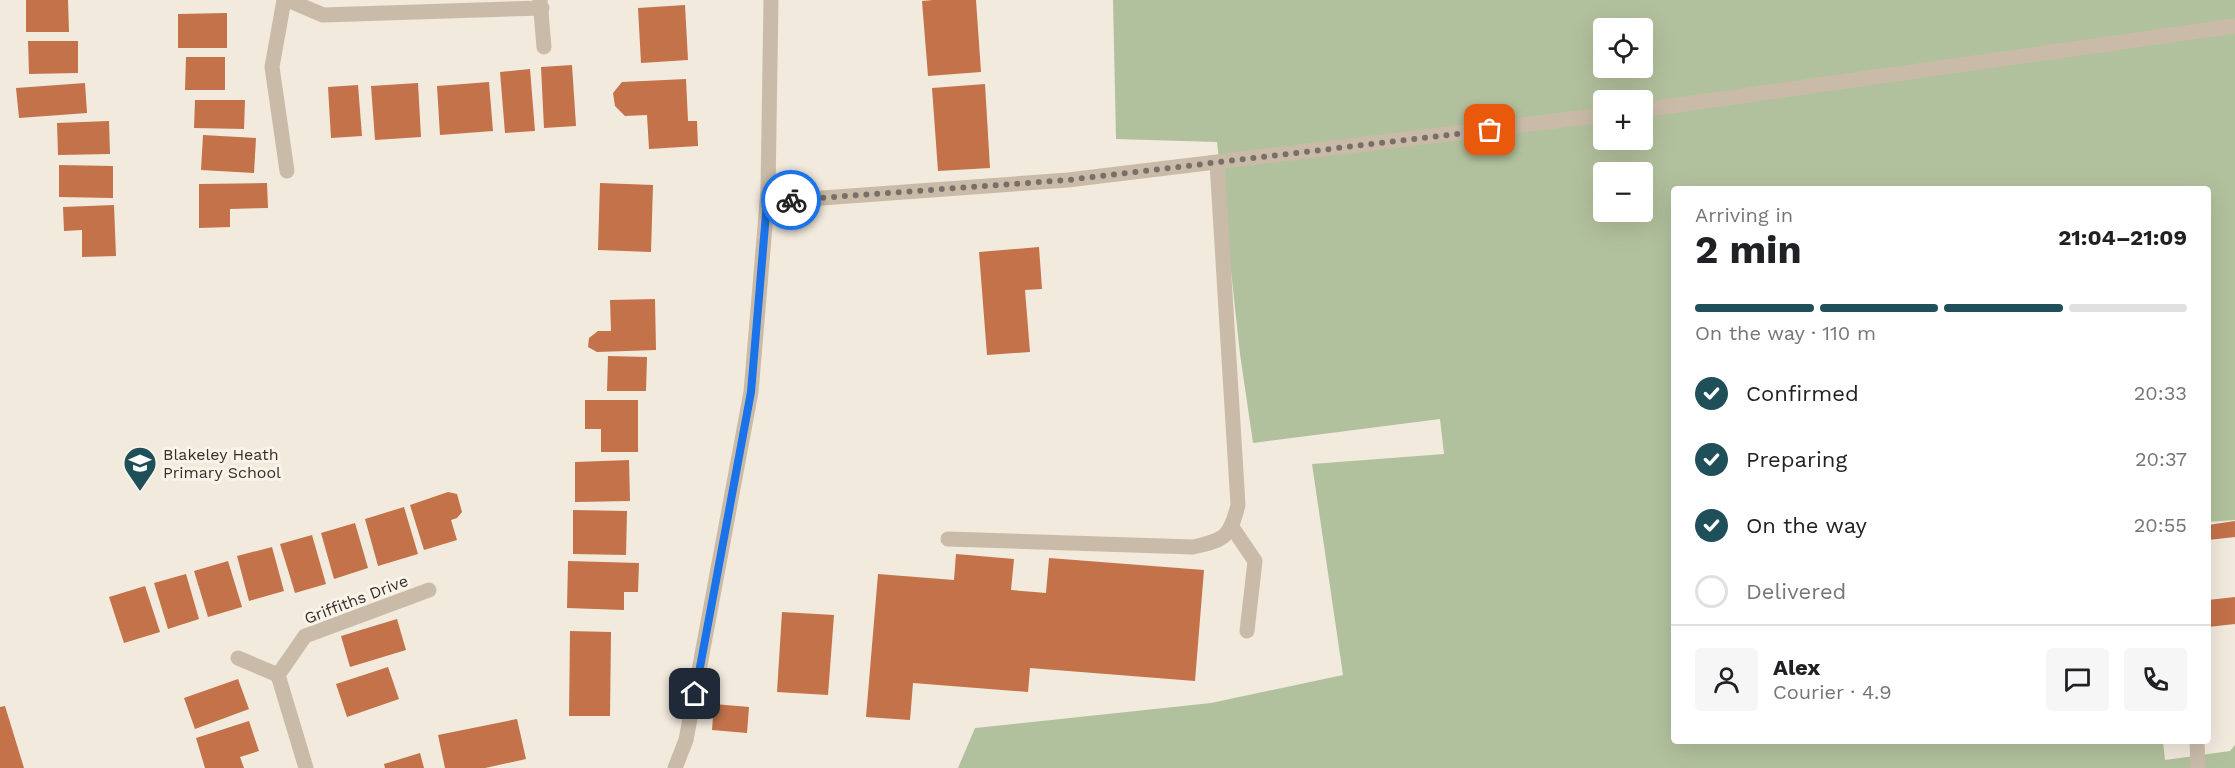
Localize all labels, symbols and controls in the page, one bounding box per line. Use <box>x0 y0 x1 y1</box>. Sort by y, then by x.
map controls <box>1593 18 1653 222</box>
button: locate <box>1593 18 1653 78</box>
button: + <box>1593 90 1653 150</box>
pin <box>1464 104 1515 155</box>
icon: bag <box>1473 113 1506 146</box>
button: − <box>1593 162 1653 222</box>
courier <box>761 170 821 230</box>
icon: bike <box>775 184 808 217</box>
text: Arriving in <box>1695 203 1793 227</box>
text: 21:04–21:09 <box>2058 225 2187 250</box>
text: 2 min <box>1695 227 1802 272</box>
text: On the way · 110 m <box>1695 321 1876 345</box>
icon: check <box>1695 377 1728 410</box>
text: Confirmed <box>1746 381 1859 406</box>
text: 20:33 <box>2134 381 2187 405</box>
icon: check <box>1695 443 1728 476</box>
school or university icon: Blakeley Heath Primary School <box>122 445 158 492</box>
place label: Blakeley Heath Primary School <box>163 445 281 482</box>
text: Preparing <box>1746 447 1847 472</box>
text: 20:37 <box>2135 447 2187 471</box>
icon: check <box>1695 509 1728 542</box>
text: On the way <box>1746 513 1867 538</box>
text: 20:55 <box>2134 513 2187 537</box>
street label: Griffiths Drive <box>302 571 411 628</box>
text: Delivered <box>1746 579 1846 604</box>
button: person <box>1695 648 1758 711</box>
button: chat <box>2046 648 2109 711</box>
button: phone <box>2124 648 2187 711</box>
text: Alex <box>1773 655 1820 680</box>
pin <box>669 668 720 719</box>
icon: home <box>678 677 711 710</box>
text: Courier · 4.9 <box>1773 680 1892 704</box>

